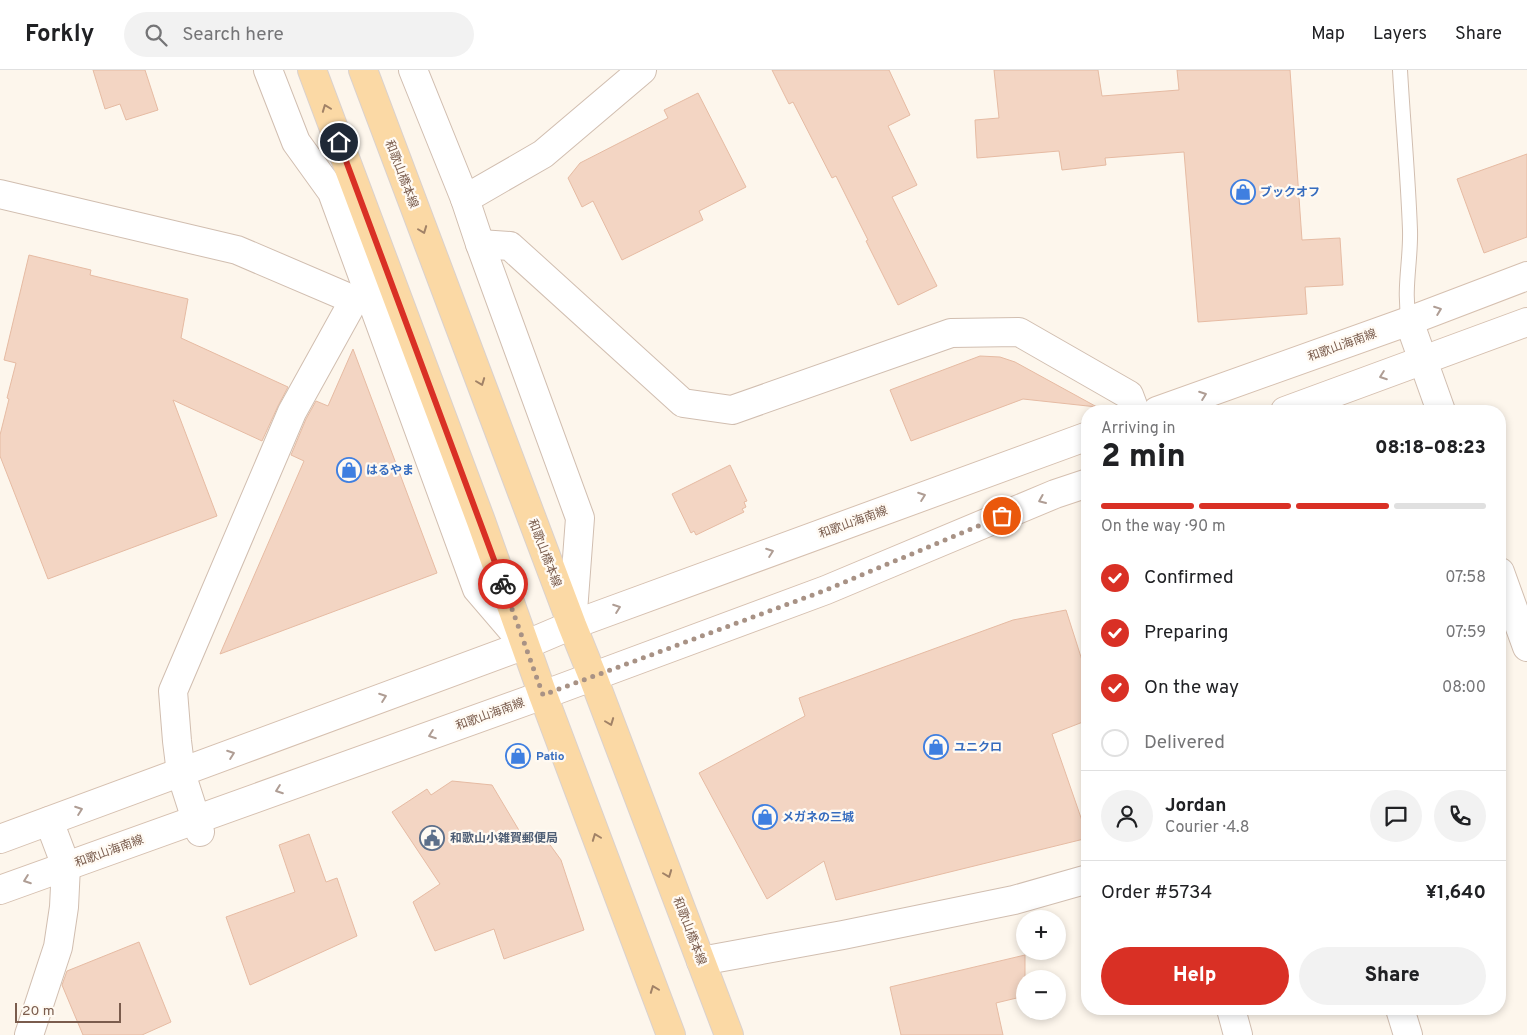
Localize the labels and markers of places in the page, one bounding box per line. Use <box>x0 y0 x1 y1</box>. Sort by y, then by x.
pin <box>318 121 360 163</box>
shop icon: ブックオフ <box>1230 179 1256 205</box>
place label: ブックオフ <box>1260 185 1320 201</box>
shop icon: はるやま <box>336 457 362 483</box>
place label: はるやま <box>366 463 414 479</box>
pin <box>981 495 1023 537</box>
shop icon: ユニクロ <box>923 734 949 760</box>
place label: ユニクロ <box>954 740 1002 756</box>
shop icon: Patio <box>505 743 531 769</box>
place label: Patio <box>536 749 565 765</box>
shop icon: メガネの三城 <box>752 804 778 830</box>
place label: メガネの三城 <box>782 810 854 826</box>
public building icon: 和歌山小雑賀郵便局 <box>419 825 445 851</box>
place label: 和歌山小雑賀郵便局 <box>450 831 558 847</box>

